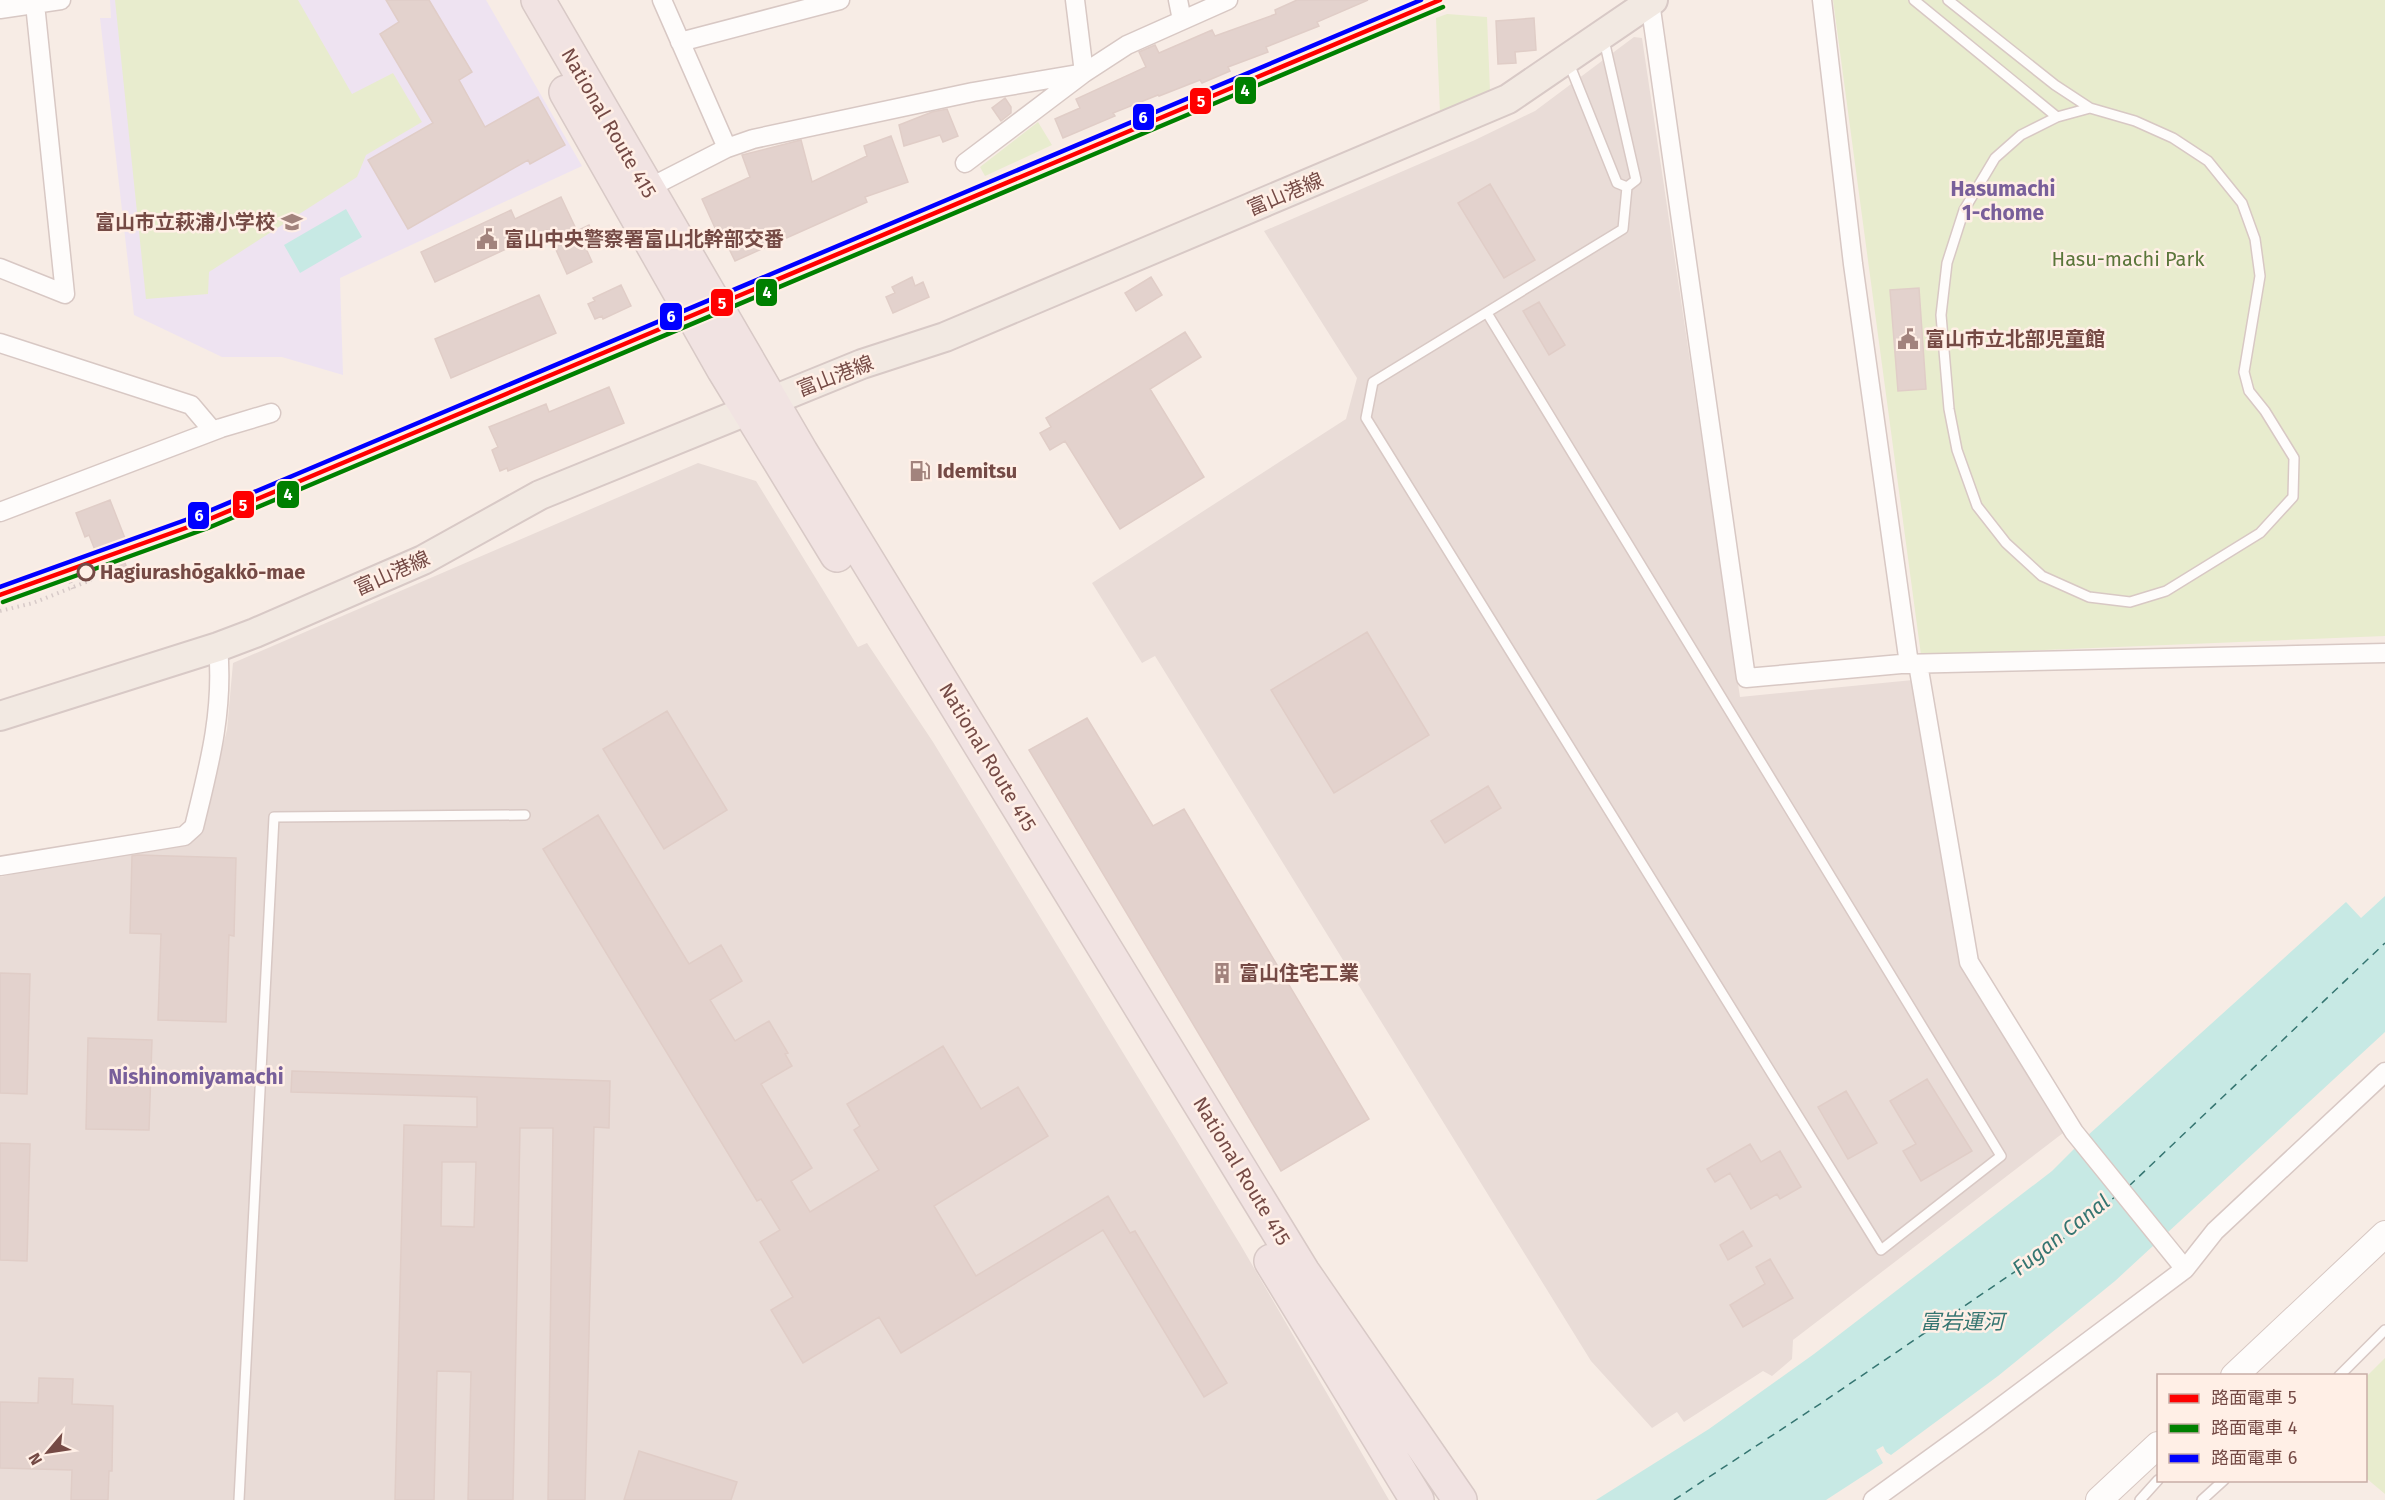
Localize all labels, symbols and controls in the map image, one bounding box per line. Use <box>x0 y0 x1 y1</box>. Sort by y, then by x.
street label: National Route 415 <box>556 44 662 202</box>
line badge: 4 <box>1234 76 1257 105</box>
text: 4 <box>1240 81 1250 100</box>
line badge: 5 <box>1189 87 1212 115</box>
text: 5 <box>1197 92 1206 111</box>
line badge: 6 <box>1132 103 1155 131</box>
text: 6 <box>1138 108 1148 127</box>
street label: 富山港線 <box>1243 167 1327 221</box>
district label: Hasumachi 1-chome <box>1951 176 2055 226</box>
place label: 富山市立萩浦小学校 <box>95 210 275 234</box>
school or university icon: 富山市立萩浦小学校 <box>280 210 304 234</box>
public building icon: 富山中央警察署富山北幹部交番 <box>475 227 499 251</box>
place label: 富山中央警察署富山北幹部交番 <box>504 227 784 251</box>
park label: Hasu-machi Park <box>2052 247 2205 271</box>
line badge: 4 <box>755 278 778 307</box>
text: 4 <box>762 283 772 302</box>
line badge: 5 <box>710 288 734 317</box>
text: 5 <box>718 294 727 313</box>
line badge: 6 <box>659 302 683 331</box>
text: 6 <box>666 307 676 326</box>
public building icon: 富山市立北部児童館 <box>1896 327 1920 351</box>
place label: 富山市立北部児童館 <box>1925 327 2105 351</box>
street label: 富山港線 <box>793 350 877 402</box>
fuel station icon: Idemitsu <box>908 459 932 483</box>
place label: Idemitsu <box>937 459 1017 483</box>
line badge: 4 <box>276 480 300 509</box>
text: 4 <box>283 485 293 504</box>
line badge: 5 <box>232 490 255 519</box>
text: 5 <box>239 496 248 515</box>
line badge: 6 <box>187 501 210 530</box>
text: 6 <box>194 506 204 525</box>
street label: 富山港線 <box>351 546 433 600</box>
place label: Hagiurashōgakkō-mae <box>100 560 305 584</box>
marker: Hagiurashōgakkō-mae <box>77 563 95 581</box>
street label: National Route 415 <box>934 678 1042 836</box>
building icon: 富山住宅工業 <box>1210 961 1234 985</box>
place label: 富山住宅工業 <box>1239 961 1359 985</box>
district label: Nishinomiyamachi <box>108 1064 284 1090</box>
street label: National Route 415 <box>1188 1092 1296 1250</box>
water label: Fugan Canal <box>2007 1189 2115 1281</box>
water label: 富岩運河 <box>1920 1309 2008 1335</box>
legend <box>2157 1374 2367 1482</box>
text: 路面電車 5 <box>2211 1387 2297 1409</box>
text: 路面電車 4 <box>2211 1417 2298 1439</box>
north arrow <box>18 1422 78 1482</box>
text: 路面電車 6 <box>2211 1447 2297 1469</box>
text: N <box>24 1450 46 1468</box>

